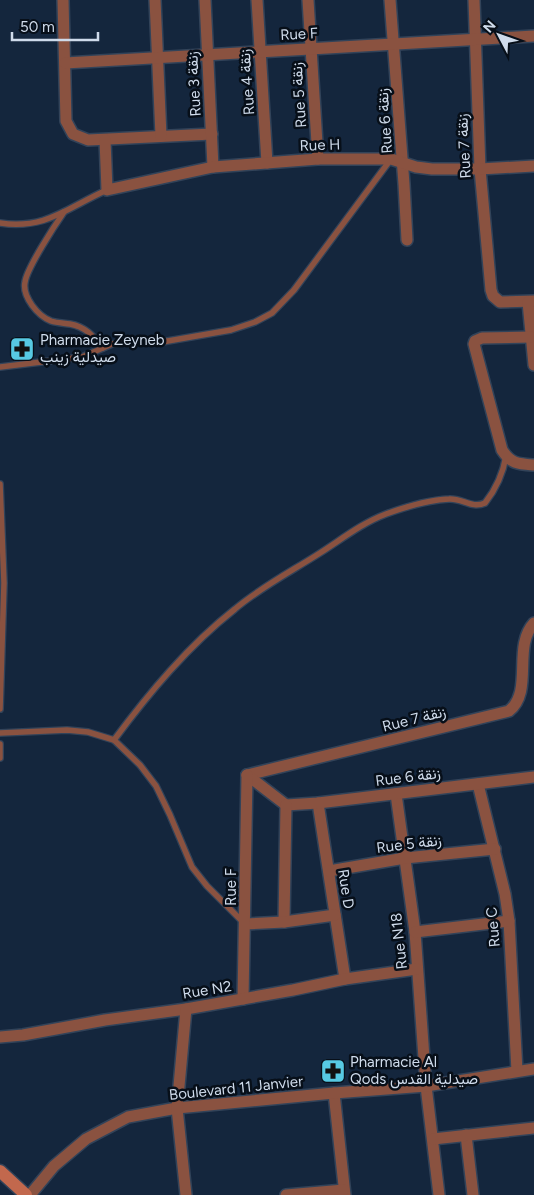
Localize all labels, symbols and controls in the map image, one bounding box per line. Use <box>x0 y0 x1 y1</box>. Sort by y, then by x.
scale bar <box>12 10 99 42</box>
north arrow <box>474 10 524 60</box>
text: N <box>480 17 500 36</box>
text: 50 m <box>20 18 55 36</box>
street label: Rue F <box>280 24 318 44</box>
street label: Rue 4 زنقة <box>236 48 258 116</box>
street label: Rue 3 زنقة <box>183 51 205 117</box>
street label: Rue 5 زنقة <box>288 62 310 128</box>
street label: Rue 6 زنقة <box>374 88 396 154</box>
street label: Rue 7 زنقة <box>453 113 475 179</box>
street label: Rue H <box>299 135 341 155</box>
place label: Pharmacie Zeyneb صيدلية زينب <box>40 331 165 366</box>
pharmacy icon: Pharmacie Zeyneb صيدلية زينب <box>9 336 35 362</box>
street label: Rue 7 زنقة <box>380 702 448 736</box>
street label: Rue 6 زنقة <box>374 764 442 790</box>
street label: Rue 5 زنقة <box>375 831 443 857</box>
street label: Rue F <box>222 868 240 906</box>
street label: Rue D <box>334 868 358 910</box>
street label: Rue C <box>482 906 504 948</box>
street label: Rue N18 <box>387 912 411 970</box>
street label: Rue N2 <box>181 977 233 1003</box>
place label: Pharmacie Al Qods صيدلية القدس <box>350 1053 478 1089</box>
pharmacy icon: Pharmacie Al Qods صيدلية القدس <box>320 1058 346 1084</box>
street label: Boulevard 11 Janvier <box>168 1072 304 1104</box>

